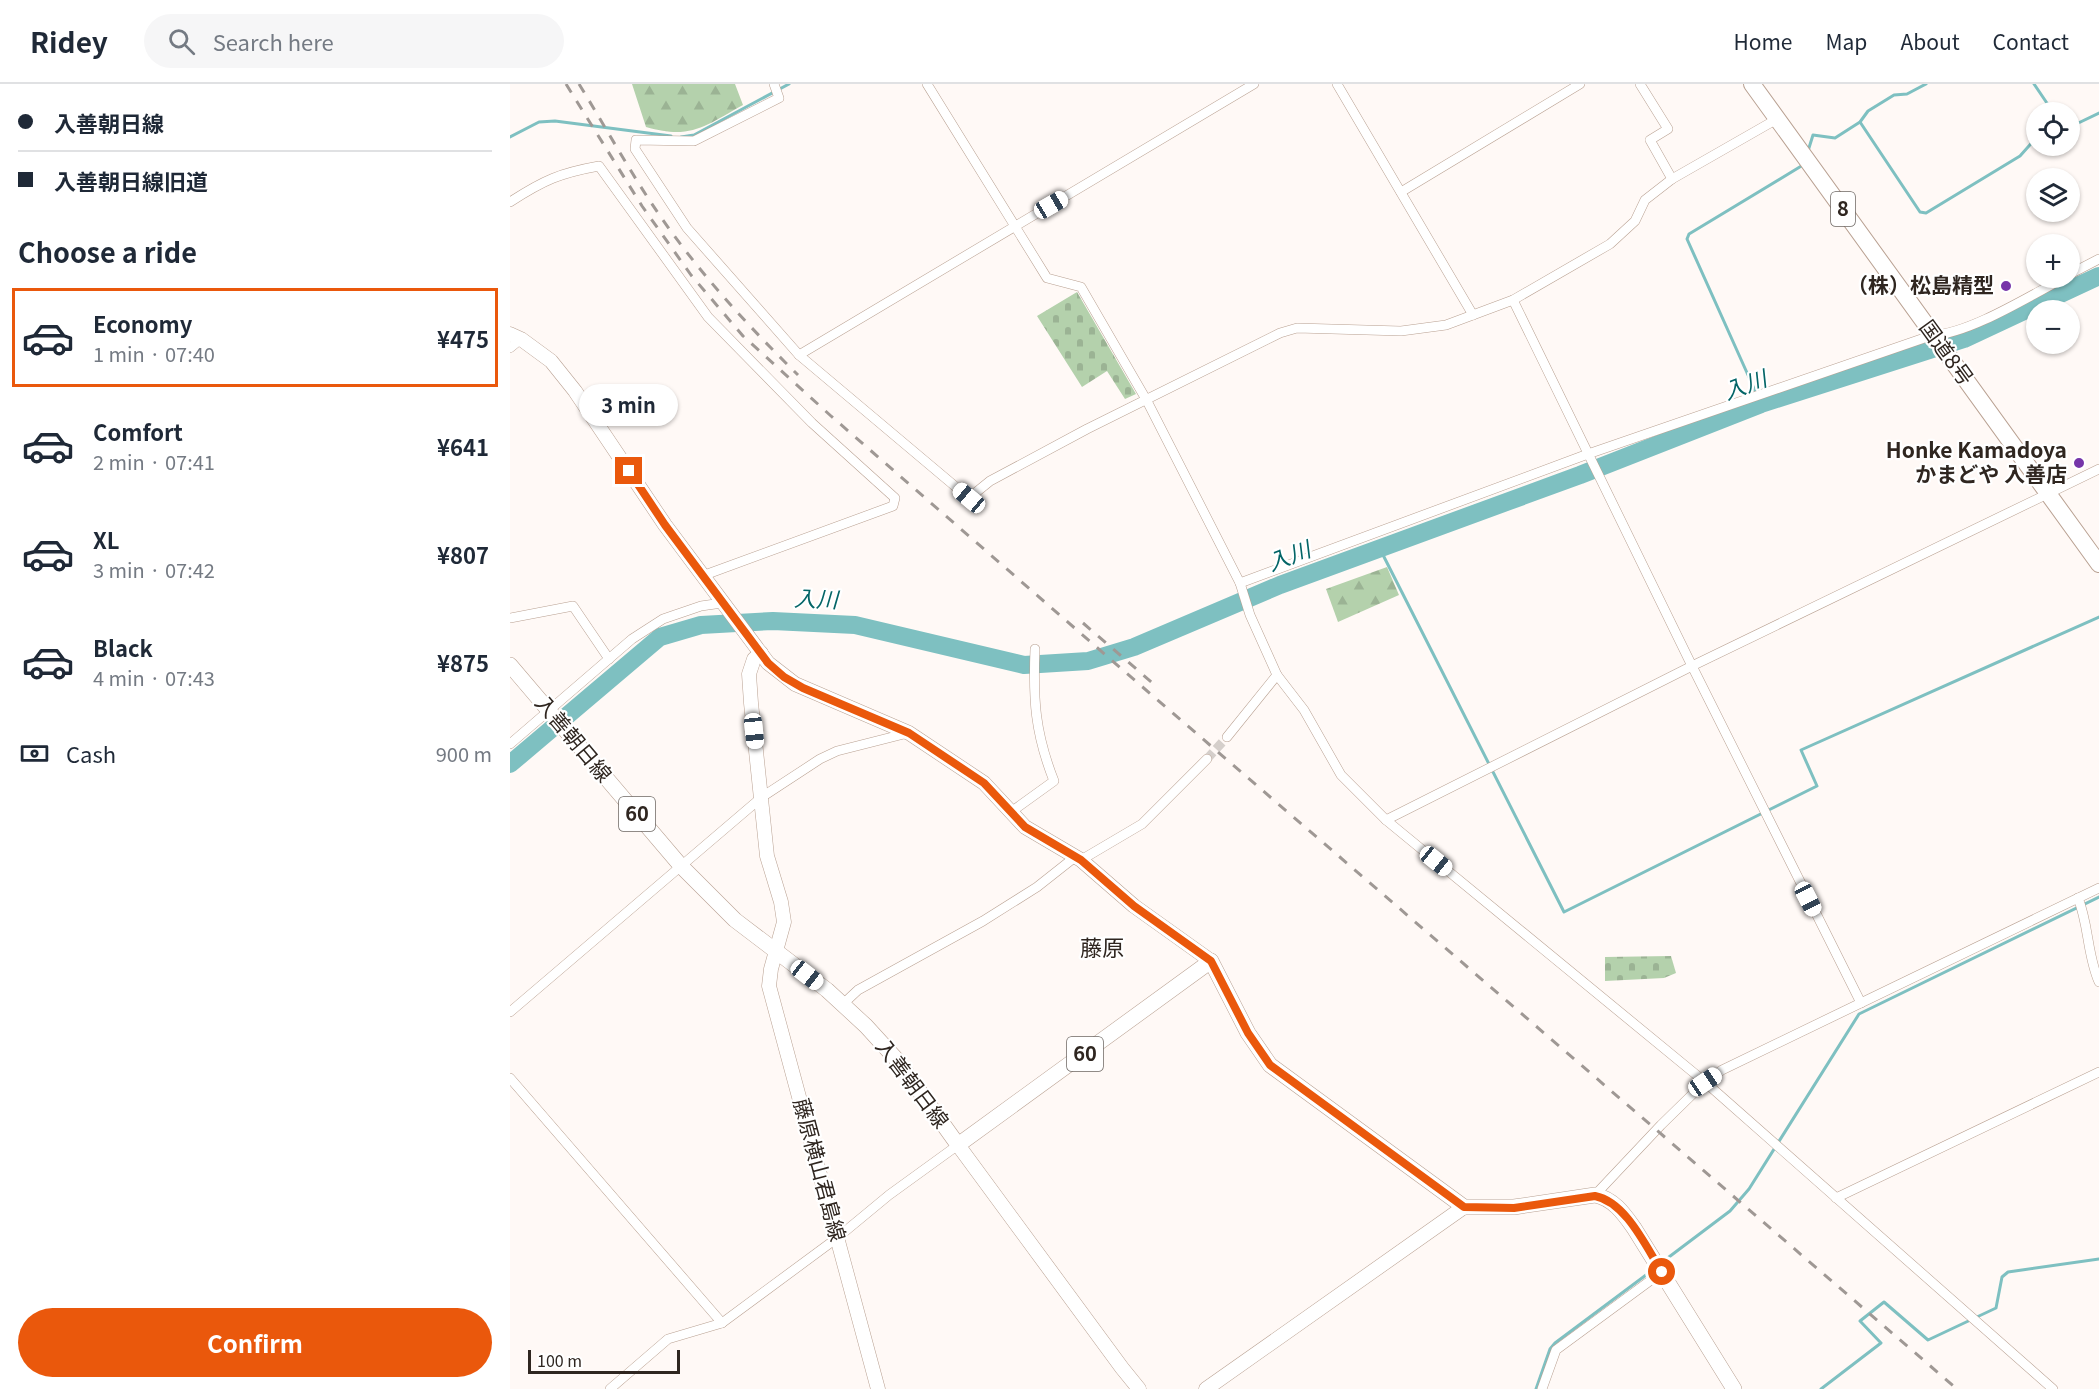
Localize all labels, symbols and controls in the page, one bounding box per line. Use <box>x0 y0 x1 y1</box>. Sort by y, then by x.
search box <box>144 14 564 68</box>
text: Ridey <box>30 21 108 61</box>
icon: search <box>165 25 198 58</box>
text: Search here <box>213 25 334 57</box>
text: Home <box>1733 26 1793 56</box>
text: Map <box>1826 26 1867 56</box>
text: About <box>1900 26 1960 56</box>
text: Contact <box>1993 26 2069 56</box>
map controls <box>2026 102 2080 354</box>
button: locate <box>2026 102 2080 156</box>
text: 入善朝日線 <box>54 106 164 138</box>
text: 入善朝日線旧道 <box>54 164 208 196</box>
button: layers <box>2026 168 2080 222</box>
car <box>1031 188 1071 222</box>
road number: 8 <box>1831 192 1855 226</box>
text: Choose a ride <box>18 232 197 271</box>
button: + <box>2026 234 2080 288</box>
place label: （株）松島精型 <box>1847 269 1994 299</box>
marker: （株）松島精型 <box>1999 279 2013 293</box>
button: − <box>2026 300 2080 354</box>
text: Economy <box>93 307 192 339</box>
icon: car <box>21 311 75 365</box>
street label: 国道8号 <box>1914 313 1982 391</box>
text: ¥475 <box>437 322 489 354</box>
text: 1 min · 07:40 <box>93 339 215 368</box>
water label: 入川 <box>1718 360 1772 406</box>
callout: 3 min <box>580 384 678 426</box>
text: 3 min <box>601 390 656 419</box>
text: Comfort <box>93 415 183 447</box>
icon: car <box>21 419 75 473</box>
text: ¥641 <box>437 430 489 462</box>
place label: Honke Kamadoya かまどや 入善店 <box>1886 434 2067 488</box>
text: 2 min · 07:41 <box>93 447 215 476</box>
marker: Honke Kamadoya かまどや 入善店 <box>2072 456 2086 470</box>
route end <box>615 457 642 484</box>
car <box>949 480 989 516</box>
text: XL <box>93 523 120 555</box>
icon: car <box>21 527 75 581</box>
water label: 入川 <box>1262 531 1316 577</box>
text: ¥807 <box>437 538 489 570</box>
text: 3 min · 07:42 <box>93 555 215 584</box>
water label: 入川 <box>794 580 841 614</box>
text: Black <box>93 631 153 663</box>
icon: car <box>21 635 75 689</box>
text: ¥875 <box>437 646 489 678</box>
text: 4 min · 07:43 <box>93 663 215 692</box>
street label: 入善朝日線 <box>529 688 620 788</box>
car <box>743 712 765 750</box>
icon: cash <box>18 737 51 770</box>
text: Cash <box>66 737 116 769</box>
text: 900 m <box>436 739 492 768</box>
road number: 60 <box>619 797 655 831</box>
car <box>1416 843 1456 879</box>
car <box>1792 879 1824 919</box>
district label: 藤原 <box>1080 930 1124 962</box>
car <box>787 957 827 993</box>
street label: 入善朝日線 <box>870 1032 957 1134</box>
road number: 60 <box>1067 1037 1103 1071</box>
car <box>1685 1064 1725 1100</box>
street label: 藤原横山君島線 <box>787 1095 854 1244</box>
route start <box>1648 1258 1675 1285</box>
button: Confirm <box>18 1308 492 1377</box>
scale bar <box>528 1347 680 1374</box>
text: 100 m <box>537 1348 582 1372</box>

